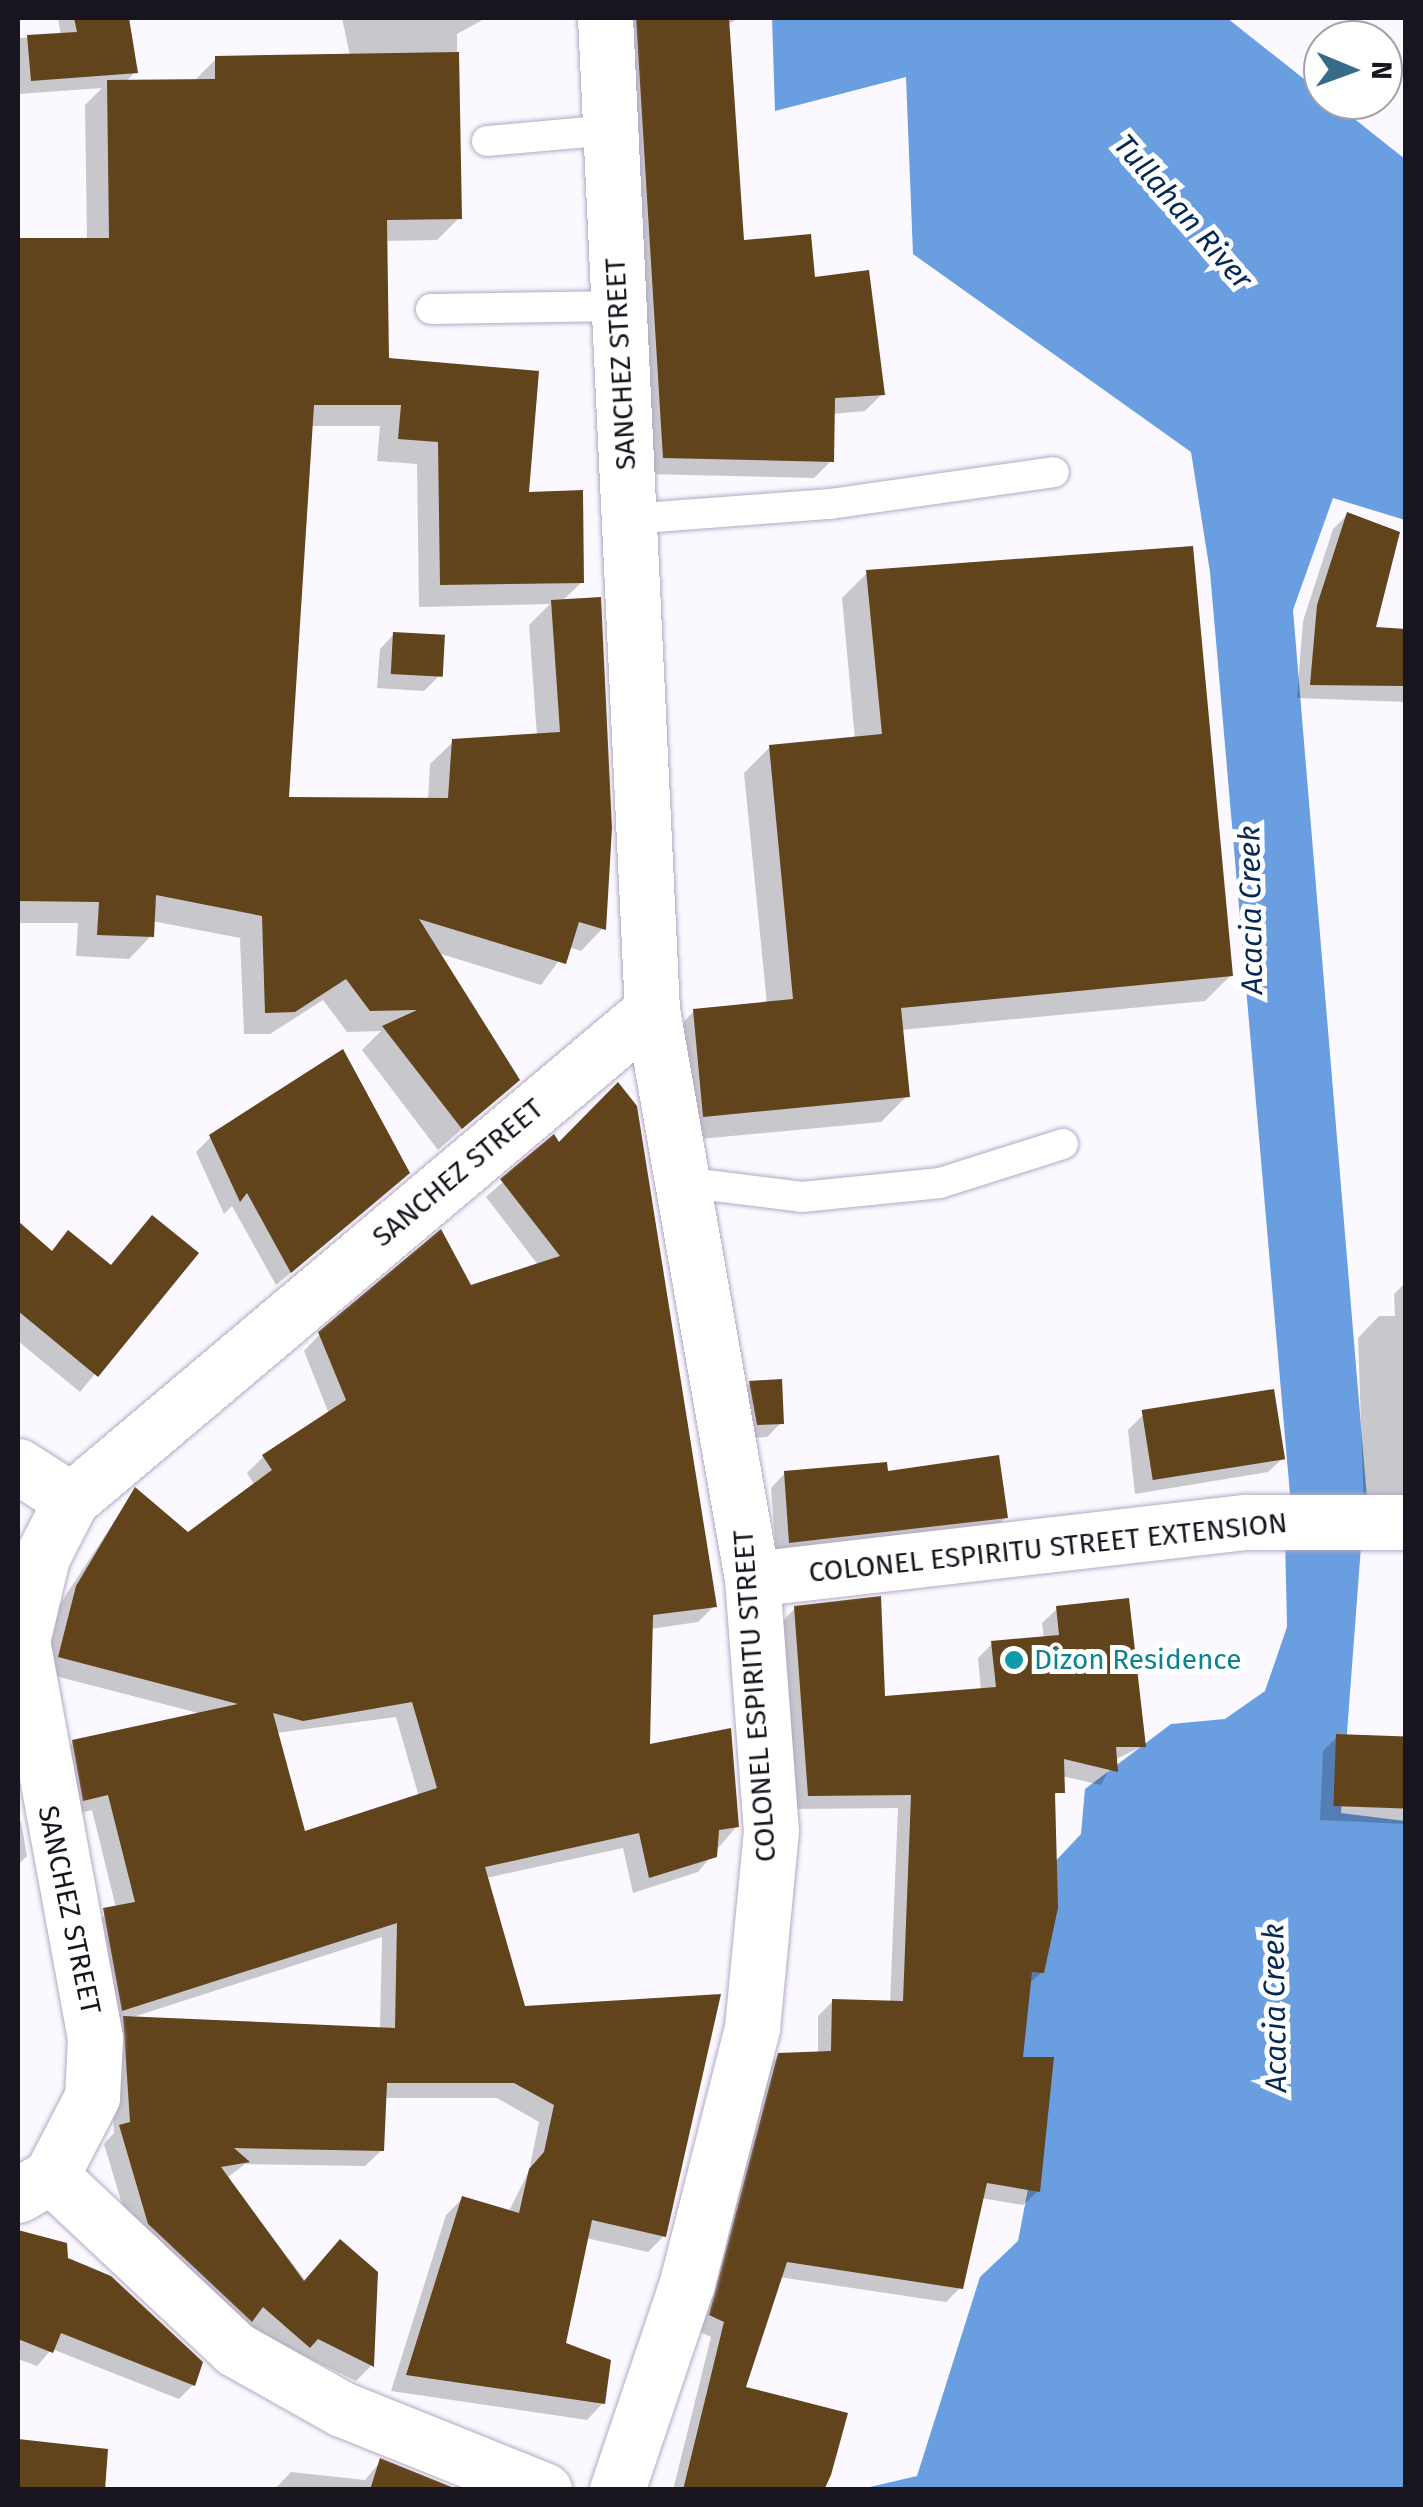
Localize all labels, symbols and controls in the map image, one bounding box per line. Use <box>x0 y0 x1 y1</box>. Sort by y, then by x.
north arrow <box>1303 20 1403 120</box>
text: N <box>1365 61 1398 80</box>
water label: Tullahan River <box>1106 127 1260 297</box>
street label: SANCHEZ STREET <box>599 257 643 471</box>
water label: Acacia Creek <box>1232 825 1270 995</box>
street label: SANCHEZ STREET <box>366 1092 550 1254</box>
street label: COLONEL ESPIRITU STREET EXTENSION <box>807 1506 1289 1590</box>
street label: COLONEL ESPIRITU STREET <box>727 1529 783 1863</box>
place label: Dizon Residence <box>1034 1643 1241 1677</box>
marker: Dizon Residence <box>1003 1649 1025 1671</box>
street label: SANCHEZ STREET <box>31 1803 107 2017</box>
water label: Acacia Creek <box>1256 1923 1294 2093</box>

